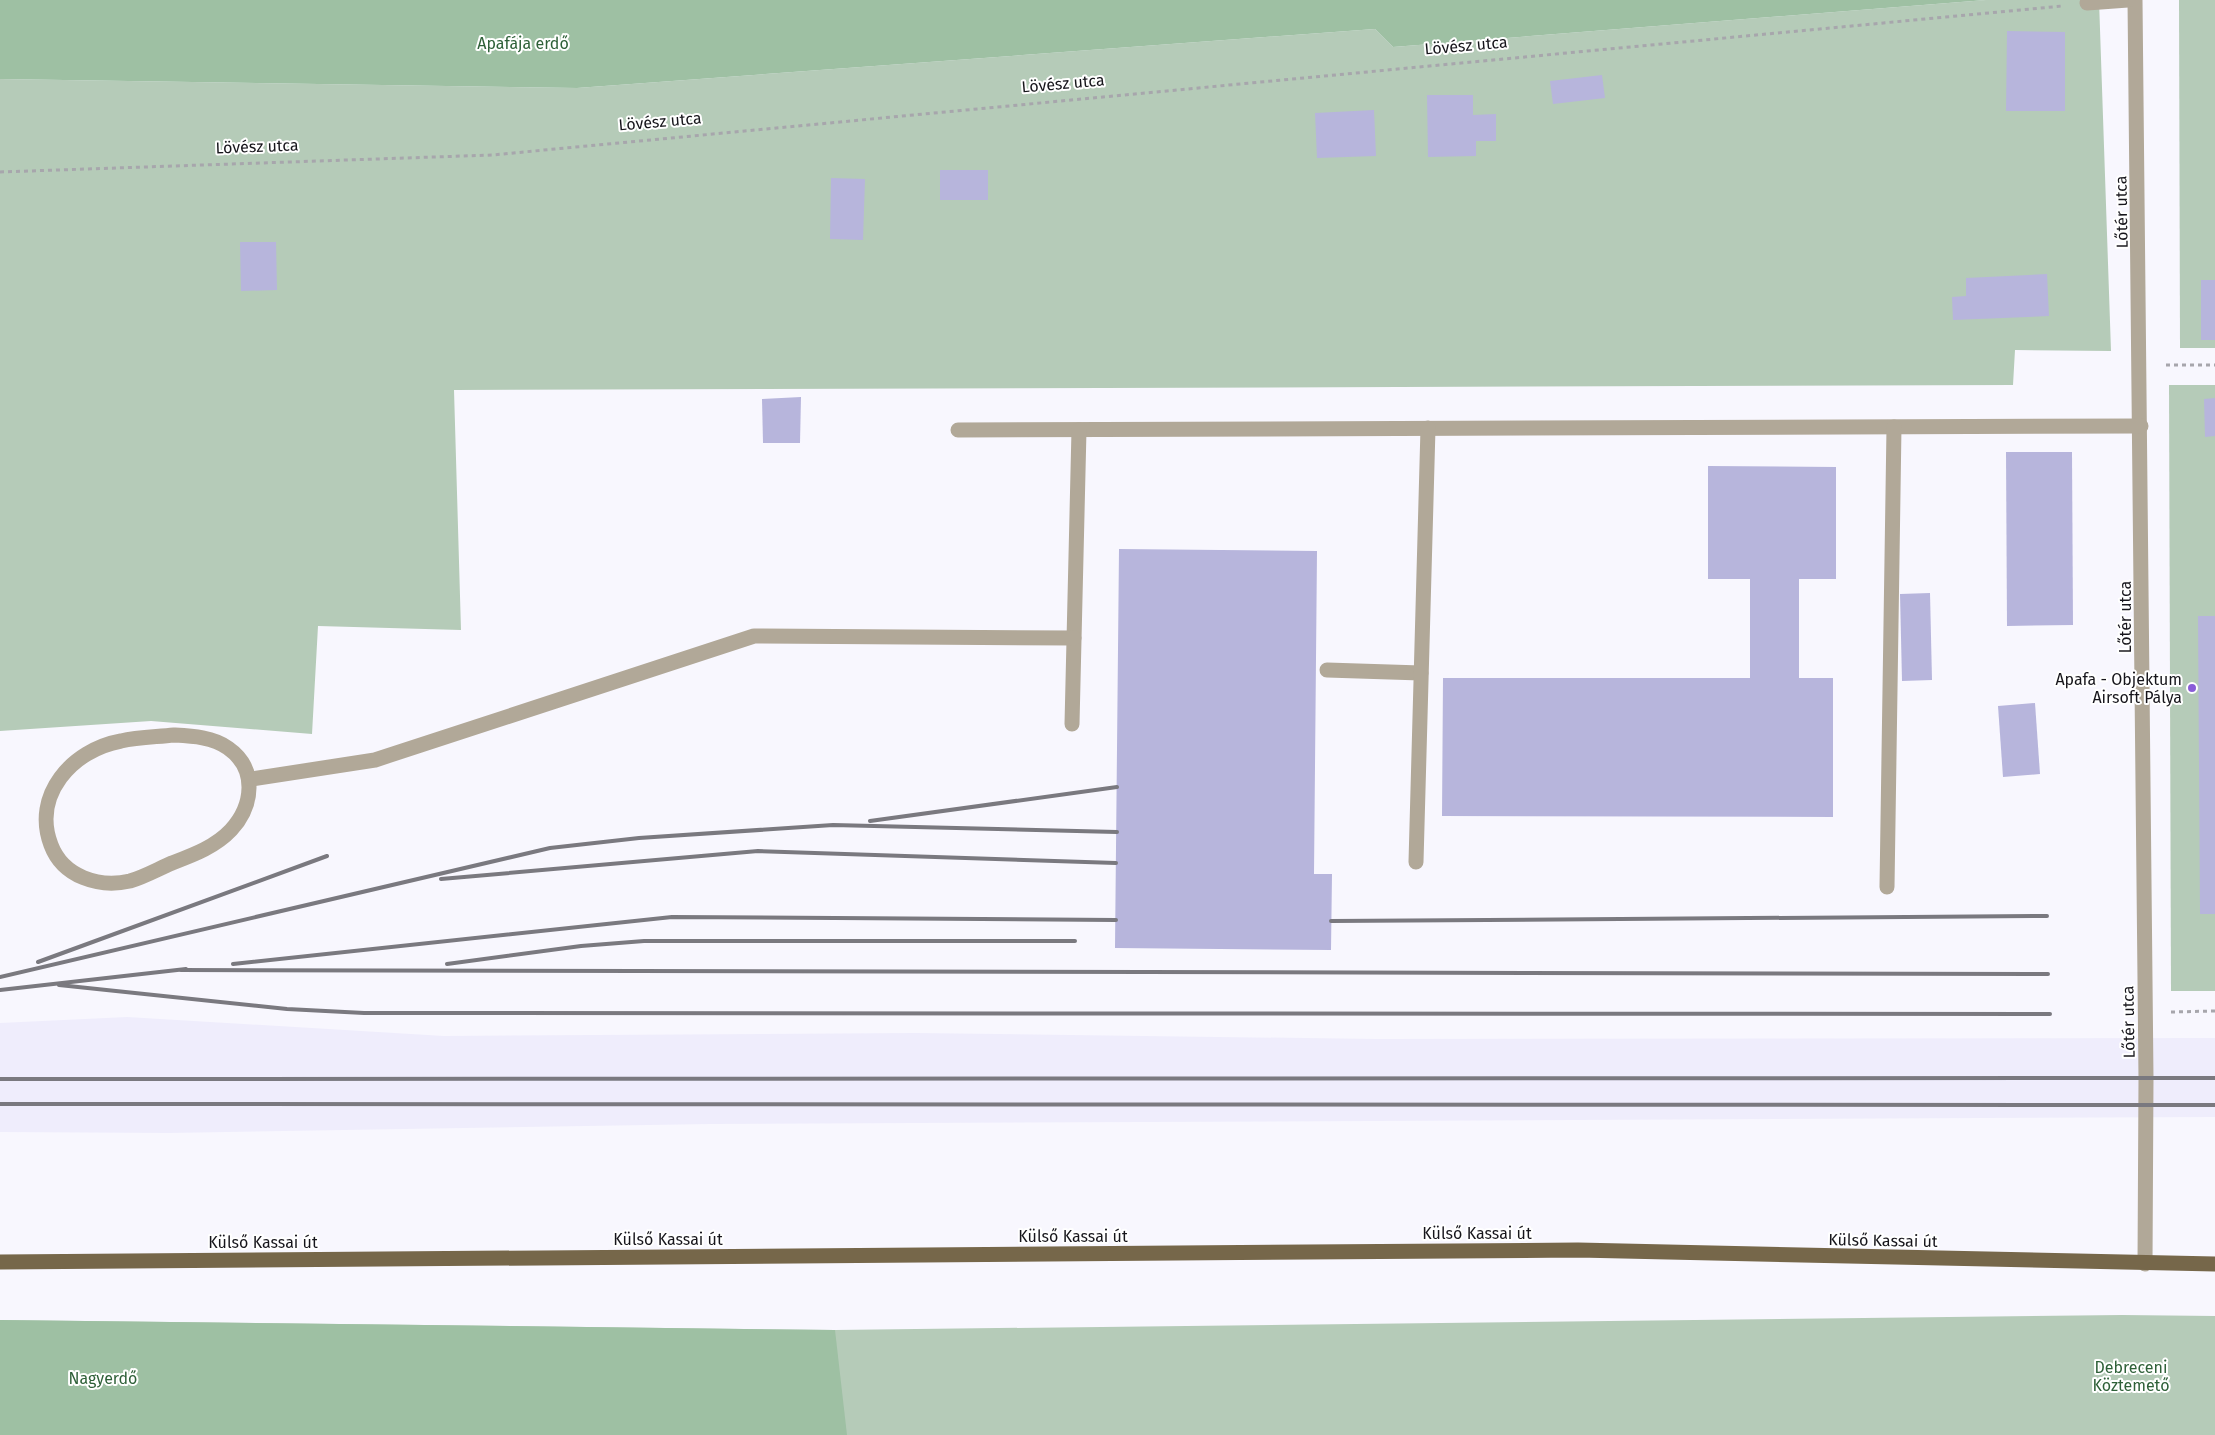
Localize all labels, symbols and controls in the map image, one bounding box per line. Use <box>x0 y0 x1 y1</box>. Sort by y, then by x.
street label: Lövész utca <box>1424 32 1508 59</box>
park label: Apafája erdő <box>477 34 569 53</box>
street label: Lövész utca <box>1021 70 1105 97</box>
street label: Lövész utca <box>618 108 702 135</box>
street label: Lövész utca <box>215 136 299 157</box>
street label: Lőtér utca <box>2111 176 2132 248</box>
street label: Lőtér utca <box>2116 581 2135 653</box>
place label: Apafa - Objektum Airsoft Pálya <box>2055 670 2182 707</box>
marker: Apafa - Objektum Airsoft Pálya <box>2186 682 2198 694</box>
street label: Lőtér utca <box>2118 986 2139 1058</box>
street label: Külső Kassai út <box>1422 1224 1532 1243</box>
street label: Külső Kassai út <box>1018 1227 1128 1246</box>
street label: Külső Kassai út <box>613 1230 723 1249</box>
street label: Külső Kassai út <box>1828 1230 1938 1251</box>
street label: Külső Kassai út <box>208 1233 318 1252</box>
park label: Debreceni Köztemető <box>2093 1358 2170 1395</box>
park label: Nagyerdő <box>69 1369 137 1388</box>

